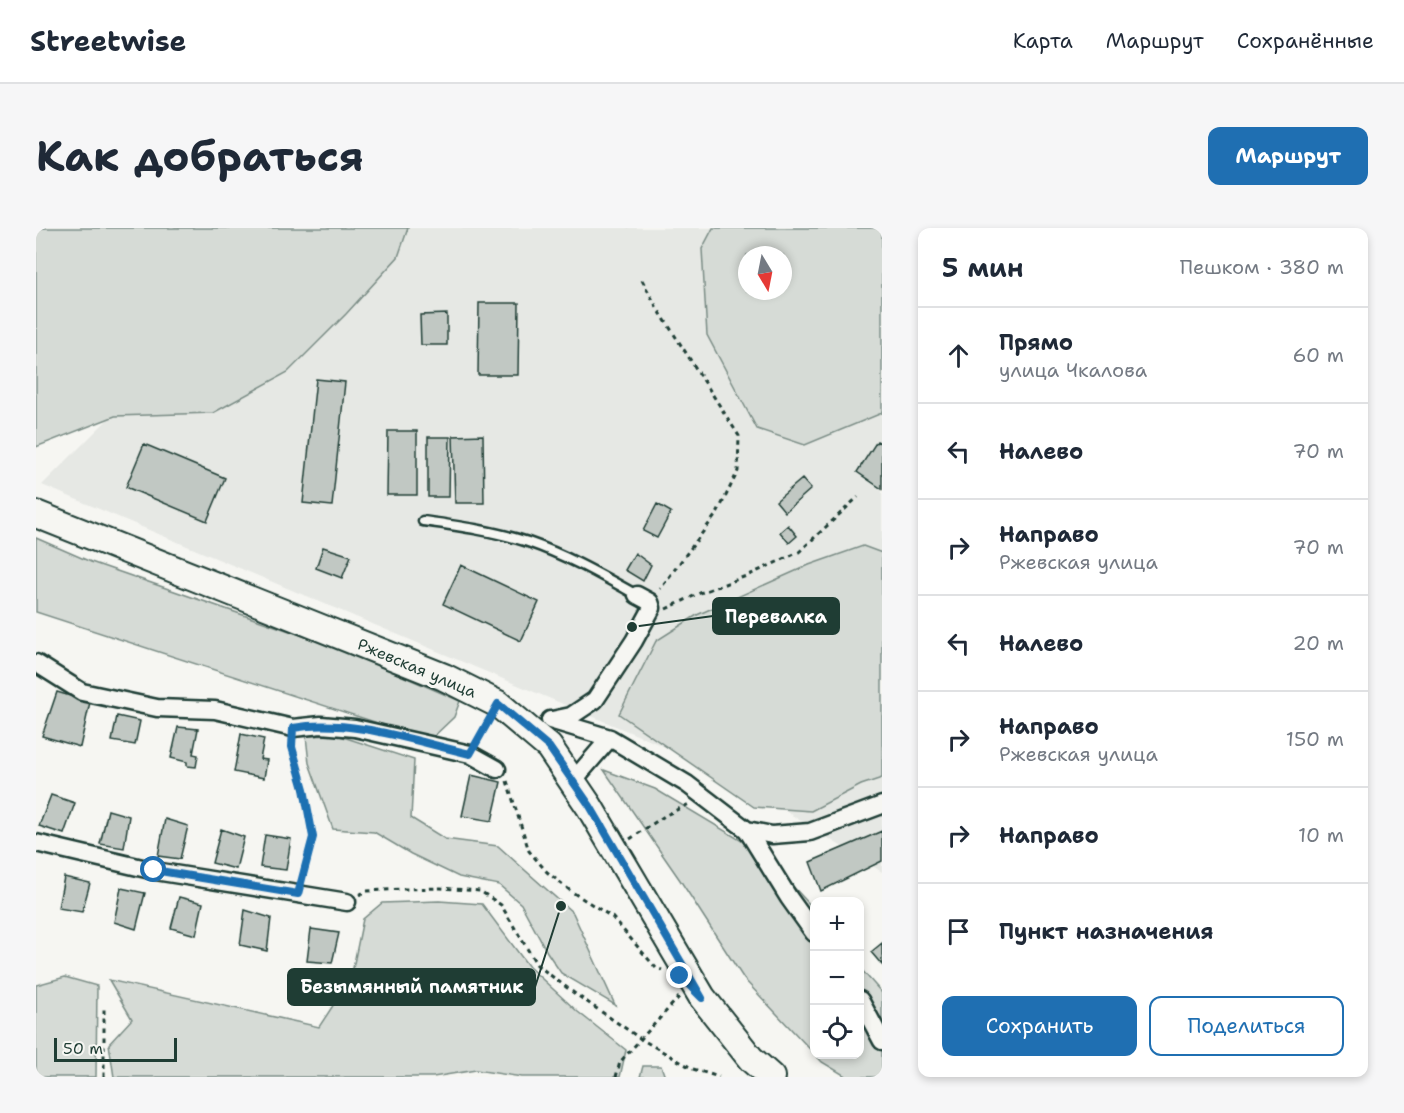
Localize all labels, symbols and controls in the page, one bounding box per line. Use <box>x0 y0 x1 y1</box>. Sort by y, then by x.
text: Streetwise <box>30 22 186 60</box>
text: Карта <box>1013 27 1073 55</box>
text: Маршрут <box>1106 27 1204 55</box>
text: Сохранённые <box>1237 27 1374 55</box>
button: Маршрут <box>1208 127 1368 185</box>
text: Как добраться <box>36 128 364 184</box>
north arrow <box>738 246 792 300</box>
text: 5 мин <box>942 250 1023 285</box>
text: Пешком · 380 m <box>1180 254 1344 280</box>
text: Прямо <box>999 328 1073 357</box>
icon: ahead <box>942 339 975 372</box>
text: 60 m <box>1292 342 1344 368</box>
text: улица Чкалова <box>999 357 1147 383</box>
icon: left <box>942 435 975 468</box>
text: Налево <box>999 437 1083 466</box>
text: 70 m <box>1292 438 1344 464</box>
text: Направо <box>999 520 1099 549</box>
icon: right <box>942 531 975 564</box>
text: 70 m <box>1292 534 1344 560</box>
text: Ржевская улица <box>999 549 1158 575</box>
callout: Перевалка <box>713 598 839 634</box>
text: Перевалка <box>725 605 828 629</box>
icon: left <box>942 627 975 660</box>
text: Налево <box>999 629 1083 658</box>
text: 20 m <box>1293 630 1344 656</box>
street label: Ржевская улица <box>354 634 480 703</box>
text: Направо <box>999 712 1099 741</box>
icon: right <box>942 723 975 756</box>
text: 150 m <box>1286 726 1344 752</box>
text: Ржевская улица <box>999 741 1158 767</box>
icon: right <box>942 819 975 852</box>
text: Направо <box>999 821 1099 850</box>
text: 10 m <box>1298 822 1344 848</box>
route start <box>140 856 166 882</box>
map controls <box>810 897 864 1059</box>
button: + <box>810 897 864 951</box>
icon: arrive <box>942 915 975 948</box>
text: Пункт назначения <box>999 917 1213 946</box>
button: − <box>810 951 864 1005</box>
route end <box>666 962 692 988</box>
callout: Безымянный памятник <box>288 969 535 1005</box>
text: Безымянный памятник <box>300 975 524 999</box>
button: Сохранить <box>942 996 1137 1056</box>
button: Поделиться <box>1149 996 1344 1056</box>
button: locate <box>810 1005 864 1059</box>
scale bar <box>54 1035 177 1062</box>
text: 50 m <box>63 1038 103 1059</box>

